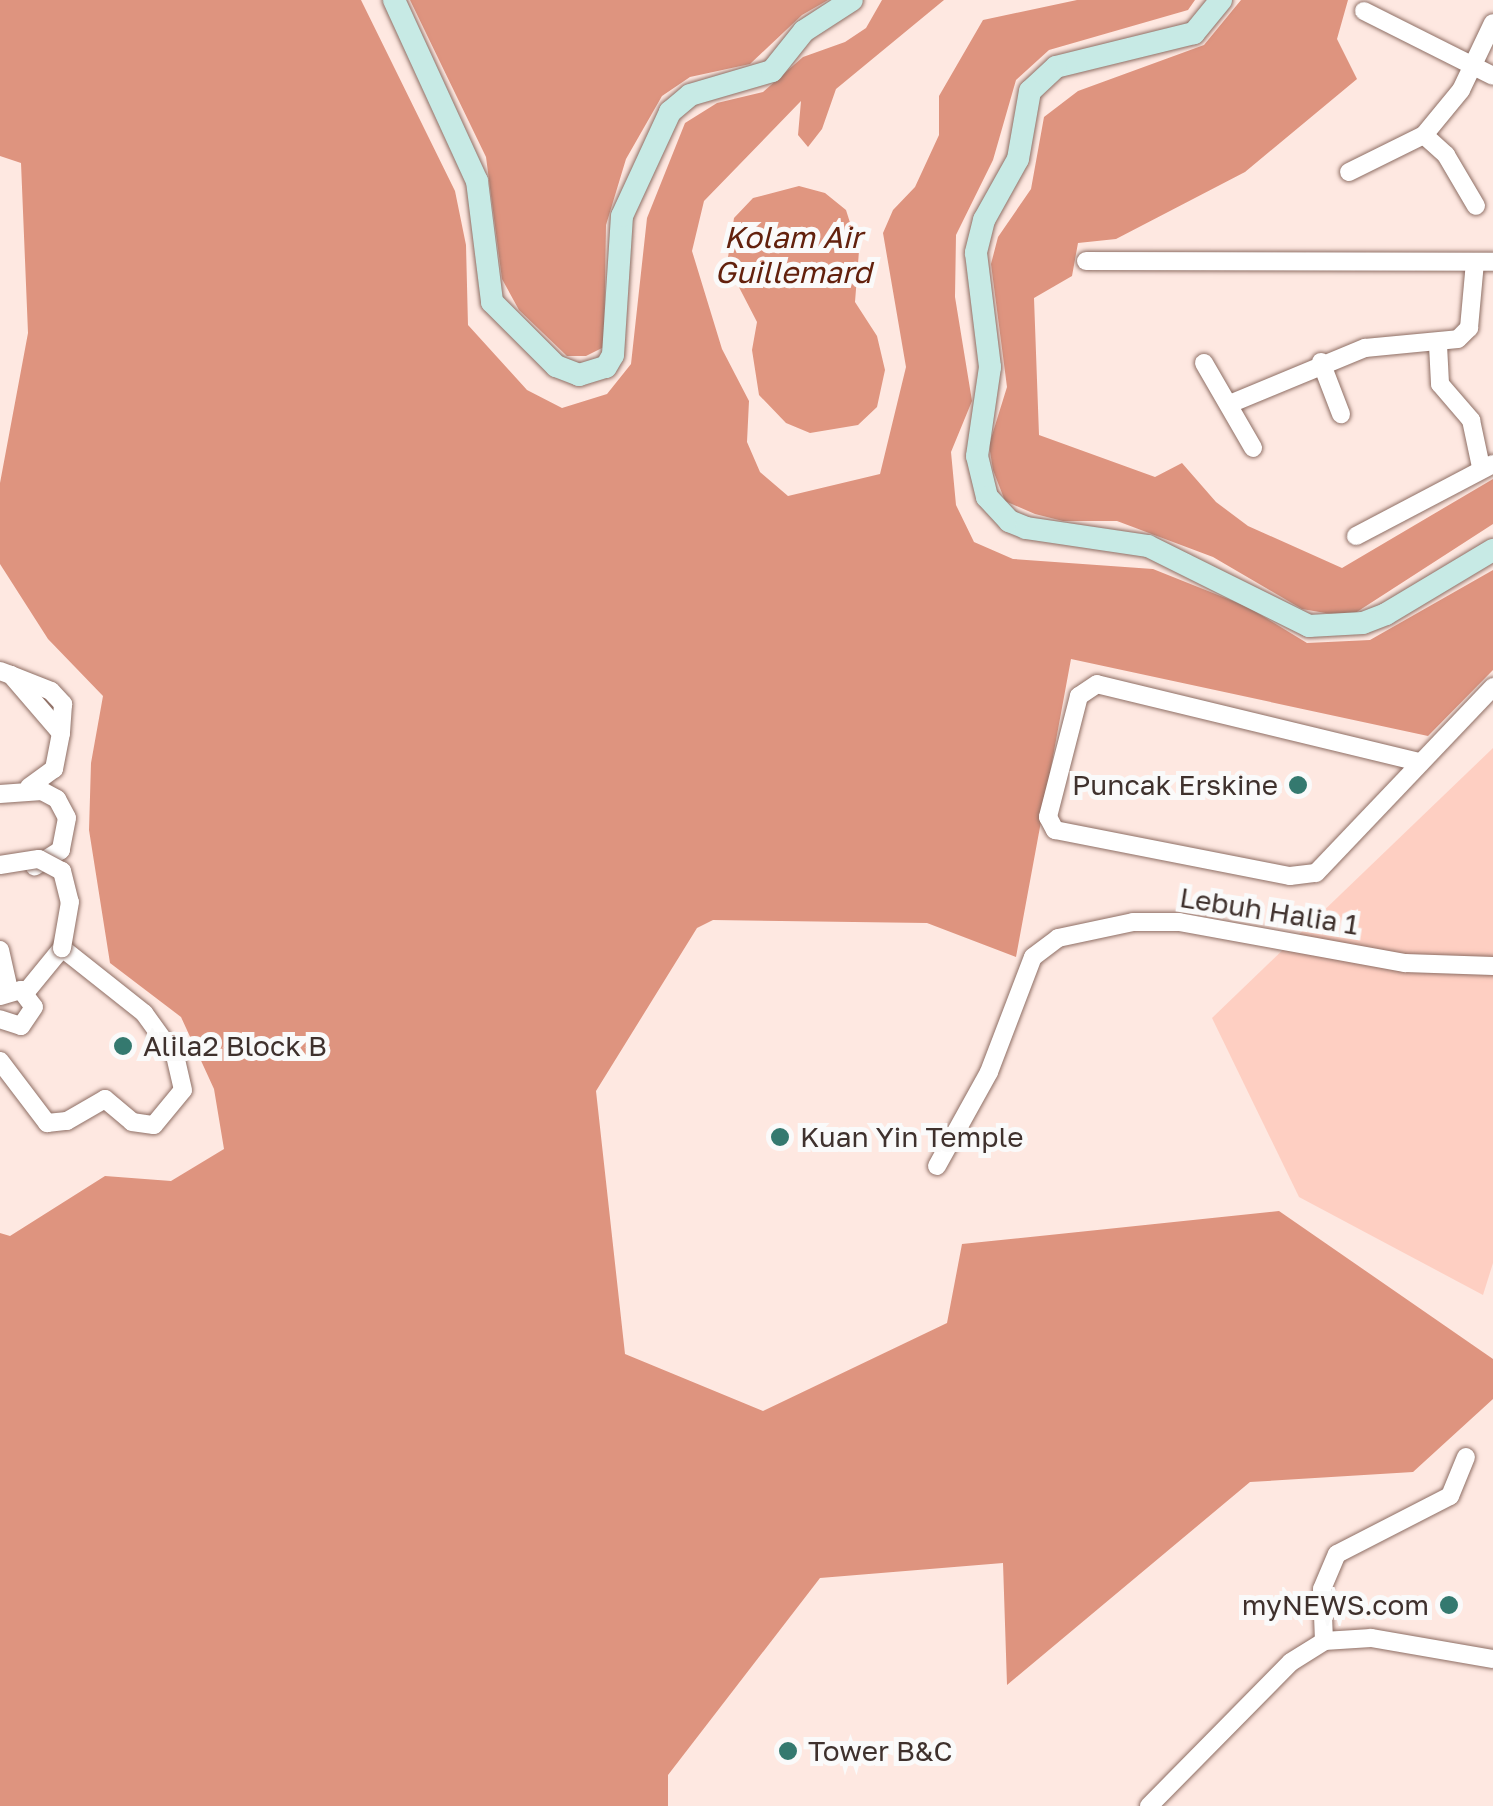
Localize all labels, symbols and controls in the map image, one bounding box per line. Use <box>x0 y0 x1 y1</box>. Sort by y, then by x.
water label: Kolam Air Guillemard <box>715 219 871 290</box>
place label: Puncak Erskine <box>1072 768 1278 802</box>
marker: Puncak Erskine <box>1287 774 1309 796</box>
street label: Lebuh Halia 1 <box>1177 880 1361 942</box>
place label: Alila2 Block B <box>143 1029 327 1063</box>
marker: Alila2 Block B <box>112 1035 134 1057</box>
place label: Kuan Yin Temple <box>800 1120 1023 1154</box>
marker: Kuan Yin Temple <box>769 1126 791 1148</box>
place label: myNEWS.com <box>1242 1588 1429 1622</box>
marker: myNEWS.com <box>1438 1594 1460 1616</box>
place label: Tower B&C <box>808 1734 952 1768</box>
marker: Tower B&C <box>777 1740 799 1762</box>

